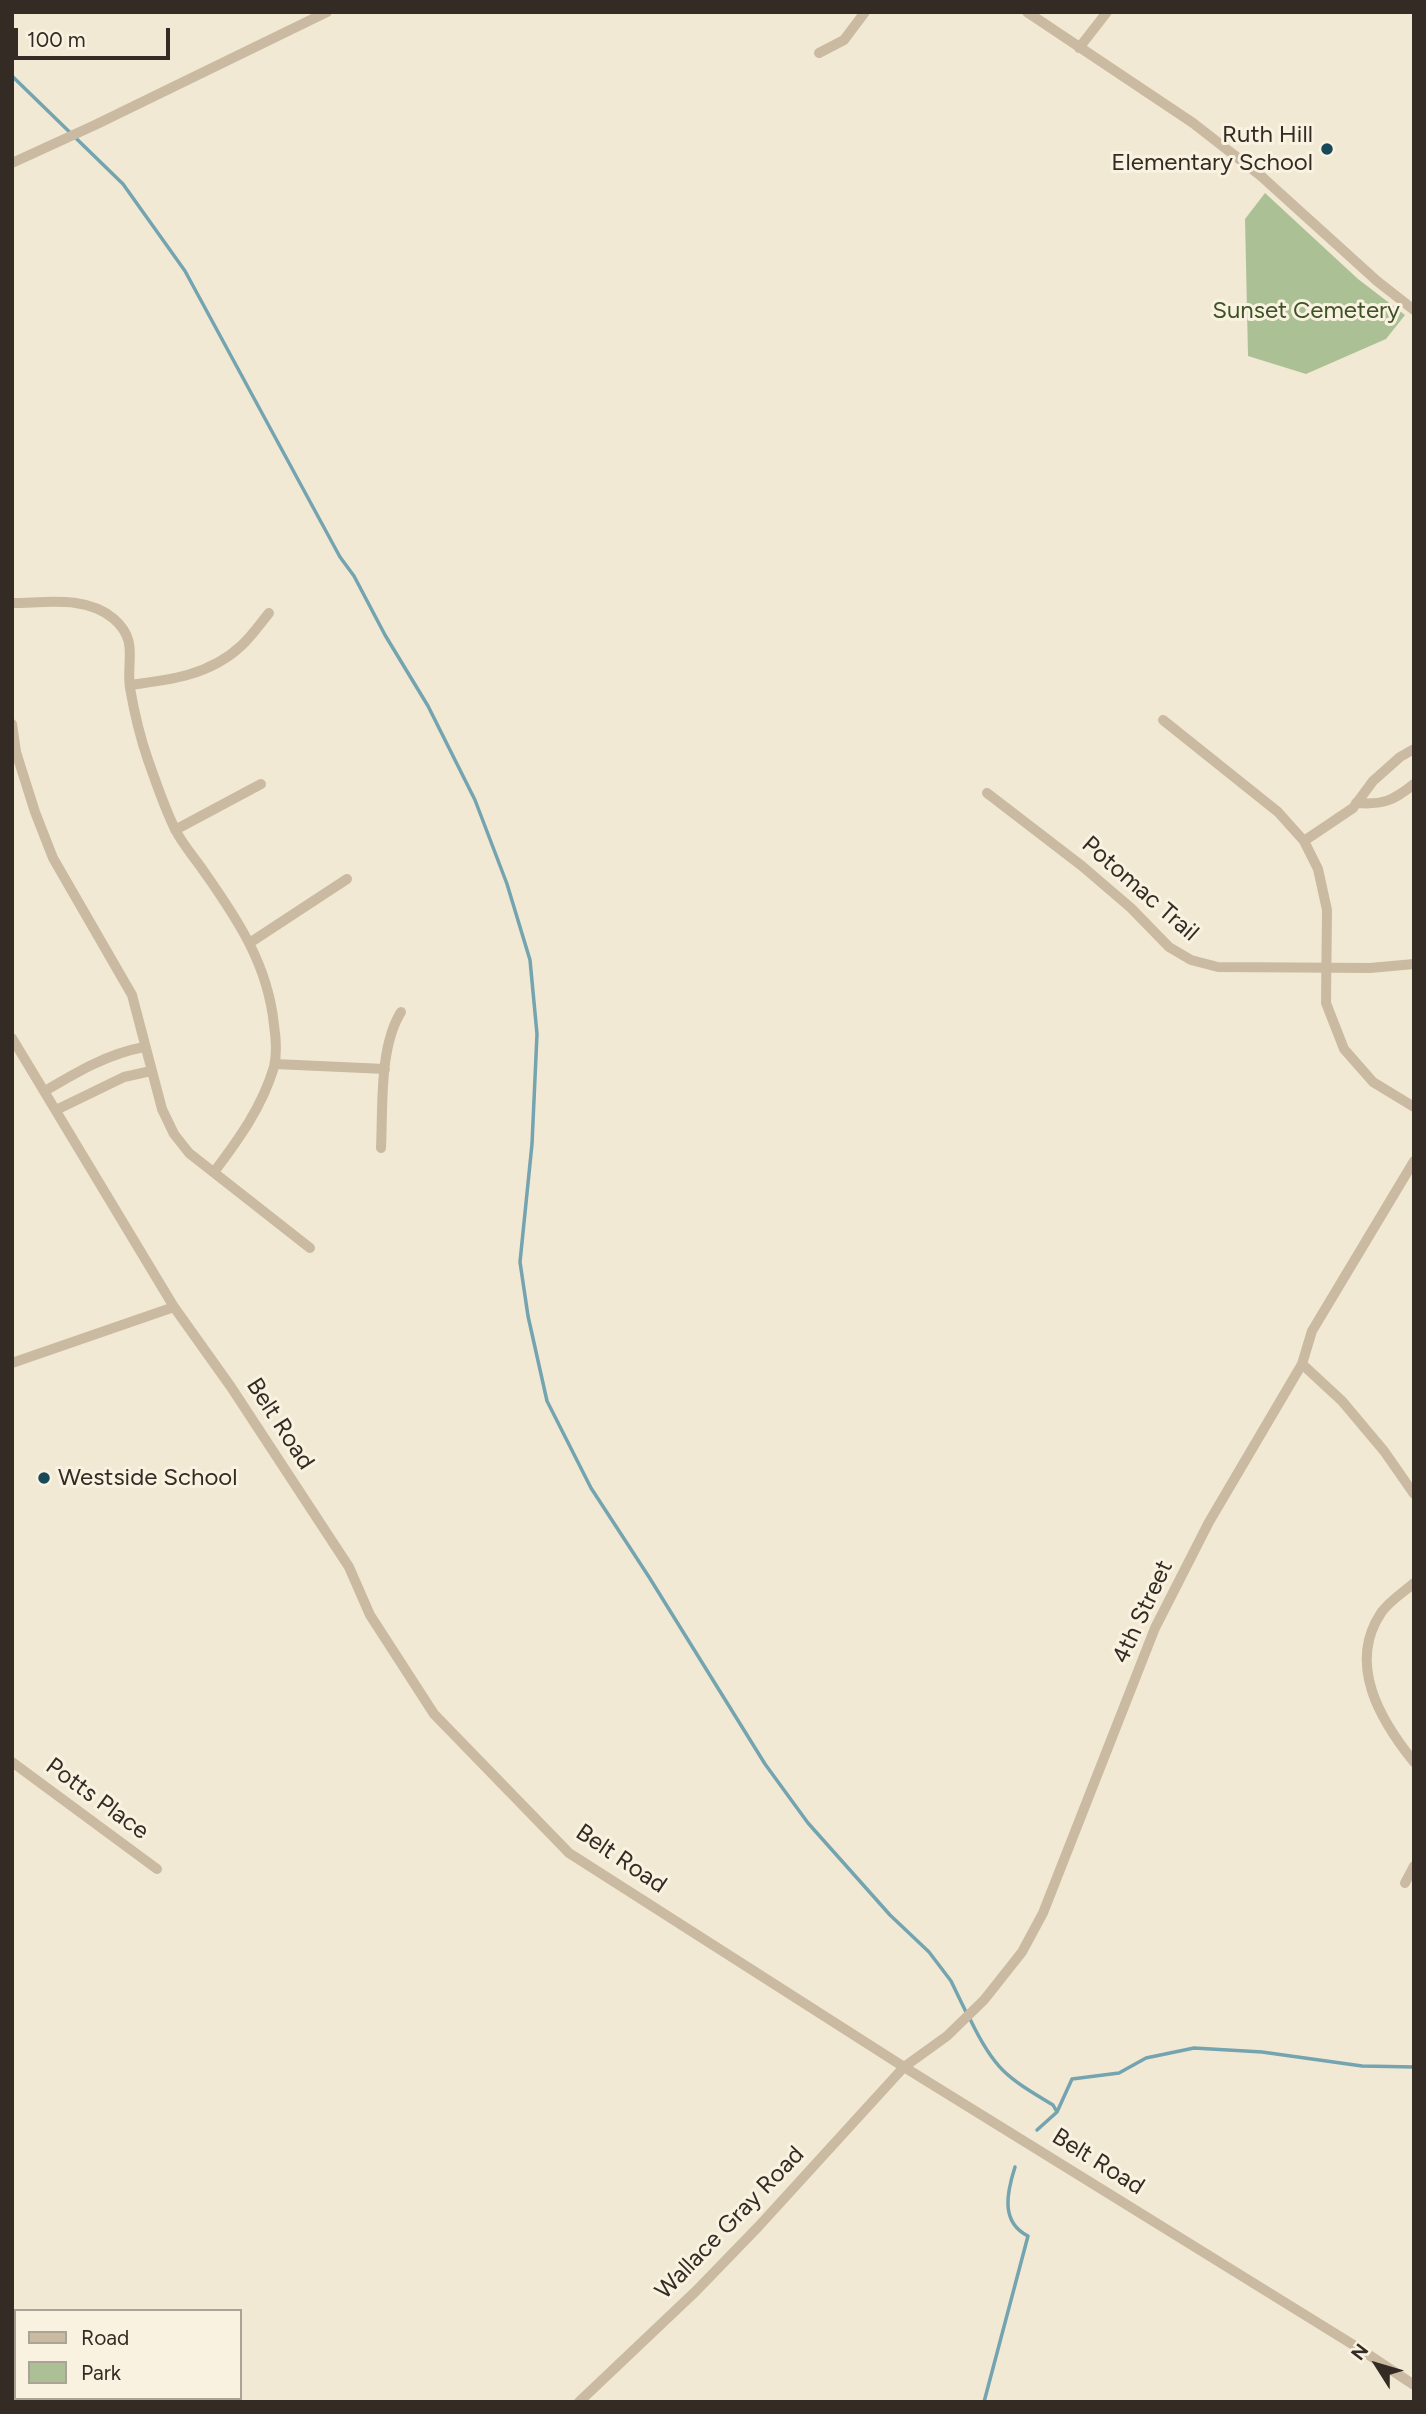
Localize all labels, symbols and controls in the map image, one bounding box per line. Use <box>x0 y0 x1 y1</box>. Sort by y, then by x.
scale bar <box>18 14 173 58</box>
text: 100 m <box>27 27 86 52</box>
place label: Ruth Hill Elementary School <box>1111 121 1313 177</box>
marker: Ruth Hill Elementary School <box>1319 141 1335 157</box>
park label: Sunset Cemetery <box>1212 297 1400 325</box>
street label: Potomac Trail <box>1076 830 1204 948</box>
street label: Belt Road <box>240 1373 320 1475</box>
place label: Westside School <box>58 1464 238 1492</box>
marker: Westside School <box>36 1470 52 1486</box>
street label: 4th Street <box>1107 1556 1179 1668</box>
street label: Potts Place <box>40 1752 154 1846</box>
street label: Belt Road <box>570 1818 672 1900</box>
street label: Belt Road <box>1047 2122 1149 2202</box>
street label: Wallace Gray Road <box>650 2141 810 2305</box>
legend <box>14 2309 242 2400</box>
text: Road <box>81 2325 129 2350</box>
north arrow <box>1342 2330 1412 2400</box>
text: N <box>1346 2339 1373 2365</box>
text: Park <box>81 2360 121 2385</box>

